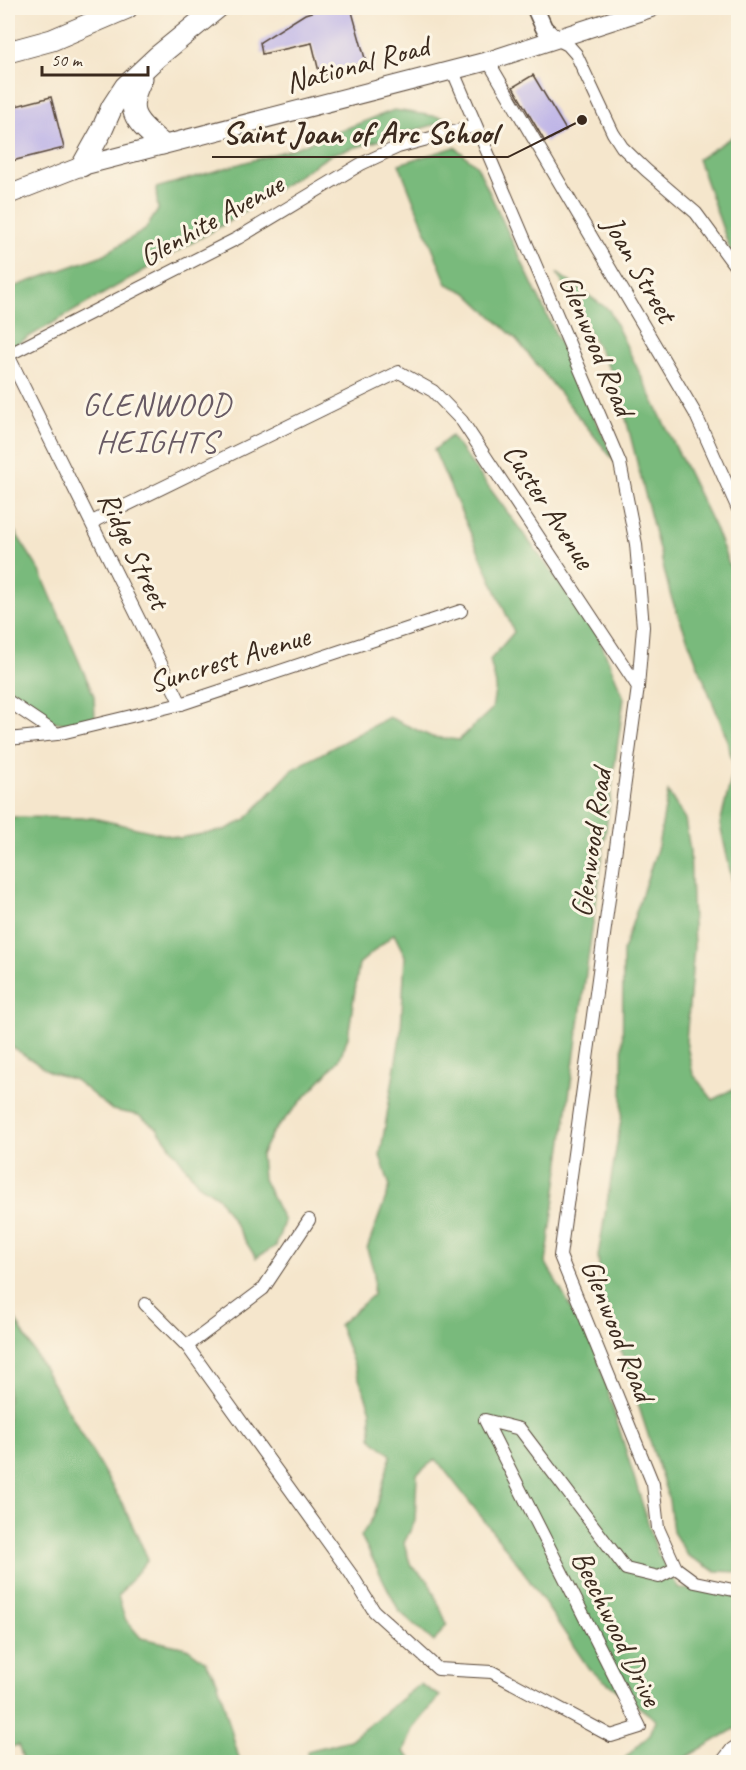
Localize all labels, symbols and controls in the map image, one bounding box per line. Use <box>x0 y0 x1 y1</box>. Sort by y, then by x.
street label: National Road <box>281 26 437 101</box>
scale bar <box>42 39 148 77</box>
text: 50 m <box>51 49 84 71</box>
callout: Saint Joan of Arc School <box>212 107 508 157</box>
text: Saint Joan of Arc School <box>223 112 504 153</box>
street label: Glenhite Avenue <box>132 164 291 275</box>
street label: Joan Street <box>593 207 687 332</box>
street label: Glenwood Road <box>550 269 645 425</box>
district label: GLENWOOD HEIGHTS <box>82 384 233 462</box>
street label: Custer Avenue <box>494 436 605 578</box>
street label: Ridge Street <box>89 485 180 618</box>
street label: Suncrest Avenue <box>144 616 316 701</box>
street label: Glenwood Road <box>562 762 621 920</box>
street label: Glenwood Road <box>572 1254 665 1410</box>
street label: Beechwood Drive <box>563 1544 672 1714</box>

